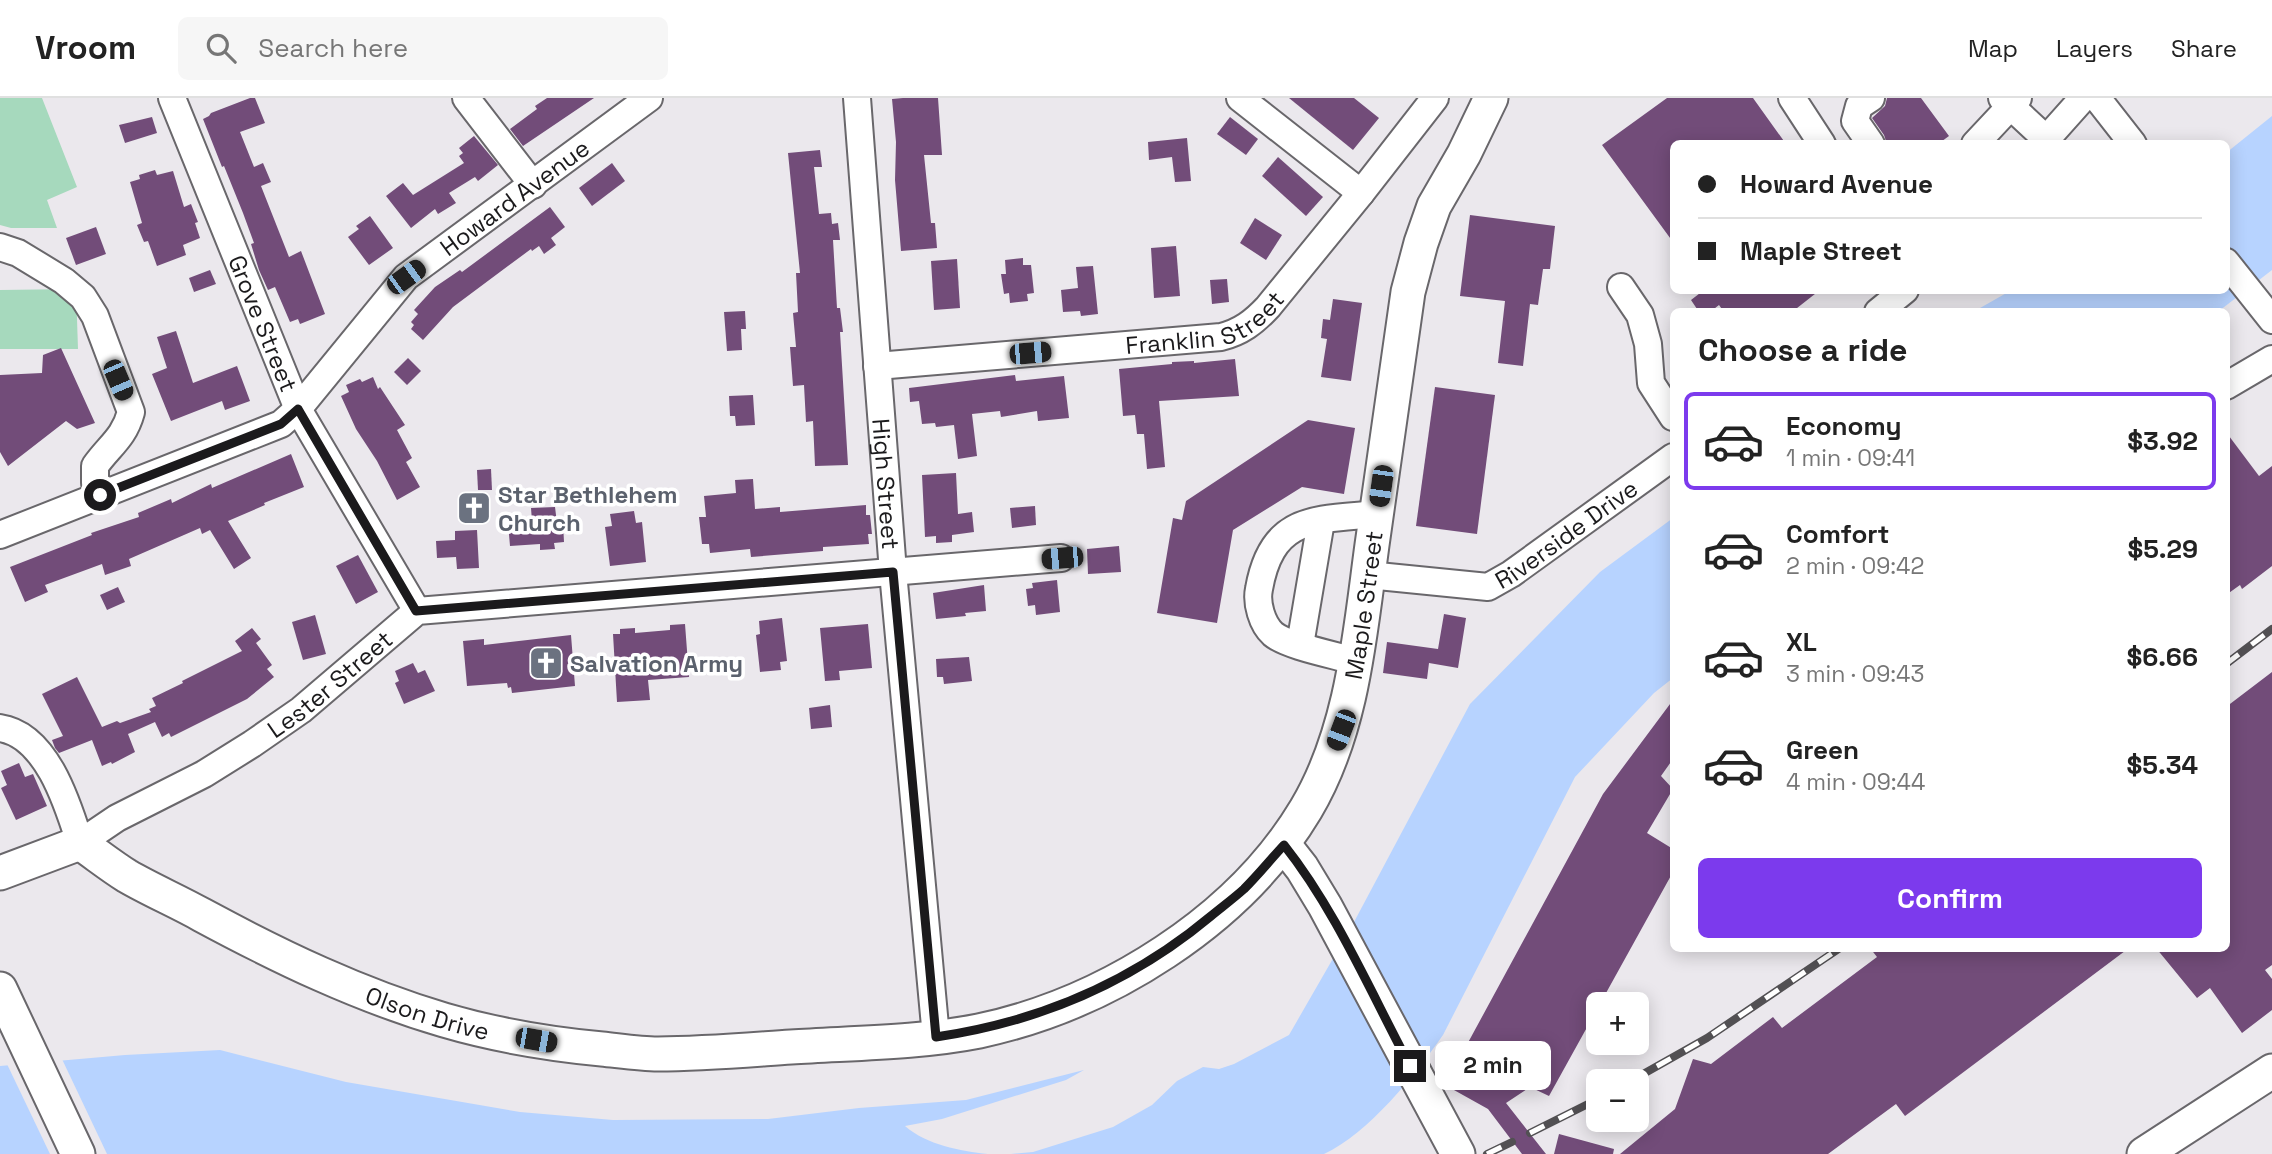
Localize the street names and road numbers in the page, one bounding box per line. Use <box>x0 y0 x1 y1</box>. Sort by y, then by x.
street label: Howard Avenue <box>434 132 595 262</box>
street label: Grove Street <box>222 250 305 396</box>
street label: Franklin Street <box>1124 284 1291 360</box>
street label: High Street <box>866 417 907 551</box>
street label: Riverside Drive <box>1489 472 1643 595</box>
street label: Maple Street <box>1337 529 1389 682</box>
street label: Lester Street <box>261 623 399 744</box>
street label: Olson Drive <box>361 979 492 1047</box>

